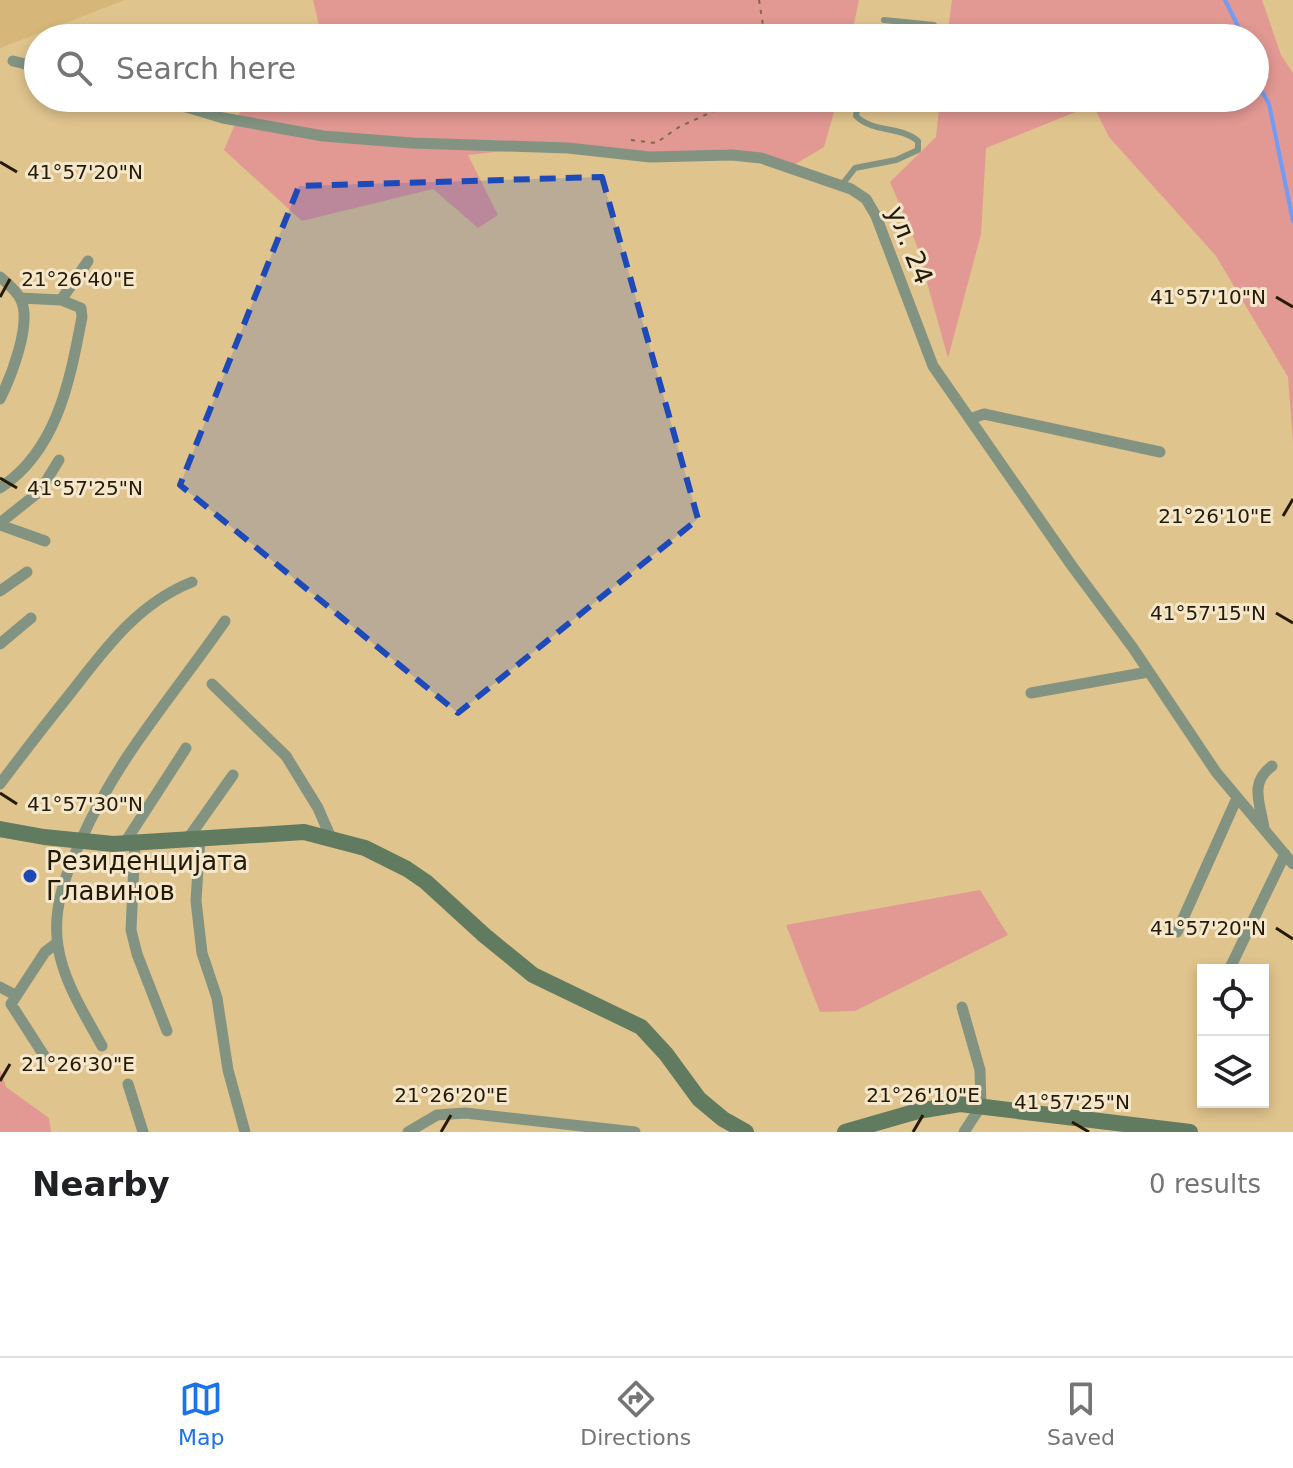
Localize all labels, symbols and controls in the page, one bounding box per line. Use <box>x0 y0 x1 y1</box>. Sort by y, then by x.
search box <box>24 24 1269 112</box>
icon: search <box>52 46 96 90</box>
text: Search here <box>116 51 296 86</box>
text: 41°57'20"N <box>27 160 143 184</box>
street label: ул. 24 <box>881 202 939 288</box>
text: 21°26'40"E <box>21 267 135 291</box>
text: 41°57'10"N <box>1150 285 1266 309</box>
text: 41°57'25"N <box>27 476 143 500</box>
text: 21°26'10"E <box>1158 504 1272 528</box>
text: 41°57'15"N <box>1150 601 1266 625</box>
text: 41°57'30"N <box>27 792 143 816</box>
place label: Резиденцијата Главинов <box>46 846 248 906</box>
marker: Резиденцијата Главинов <box>21 867 39 885</box>
text: 41°57'20"N <box>1150 916 1266 940</box>
map controls <box>1197 964 1269 1108</box>
button: locate <box>1197 964 1269 1036</box>
button: layers <box>1197 1036 1269 1108</box>
text: 21°26'30"E <box>21 1052 135 1076</box>
text: 21°26'20"E <box>394 1083 508 1107</box>
text: 21°26'10"E <box>866 1083 980 1107</box>
text: 41°57'25"N <box>1014 1090 1130 1114</box>
text: Nearby <box>32 1164 170 1204</box>
text: 0 results <box>1149 1169 1261 1199</box>
tab: Map <box>178 1377 224 1450</box>
tab: Directions <box>580 1377 691 1450</box>
tab: Saved <box>1047 1377 1115 1450</box>

